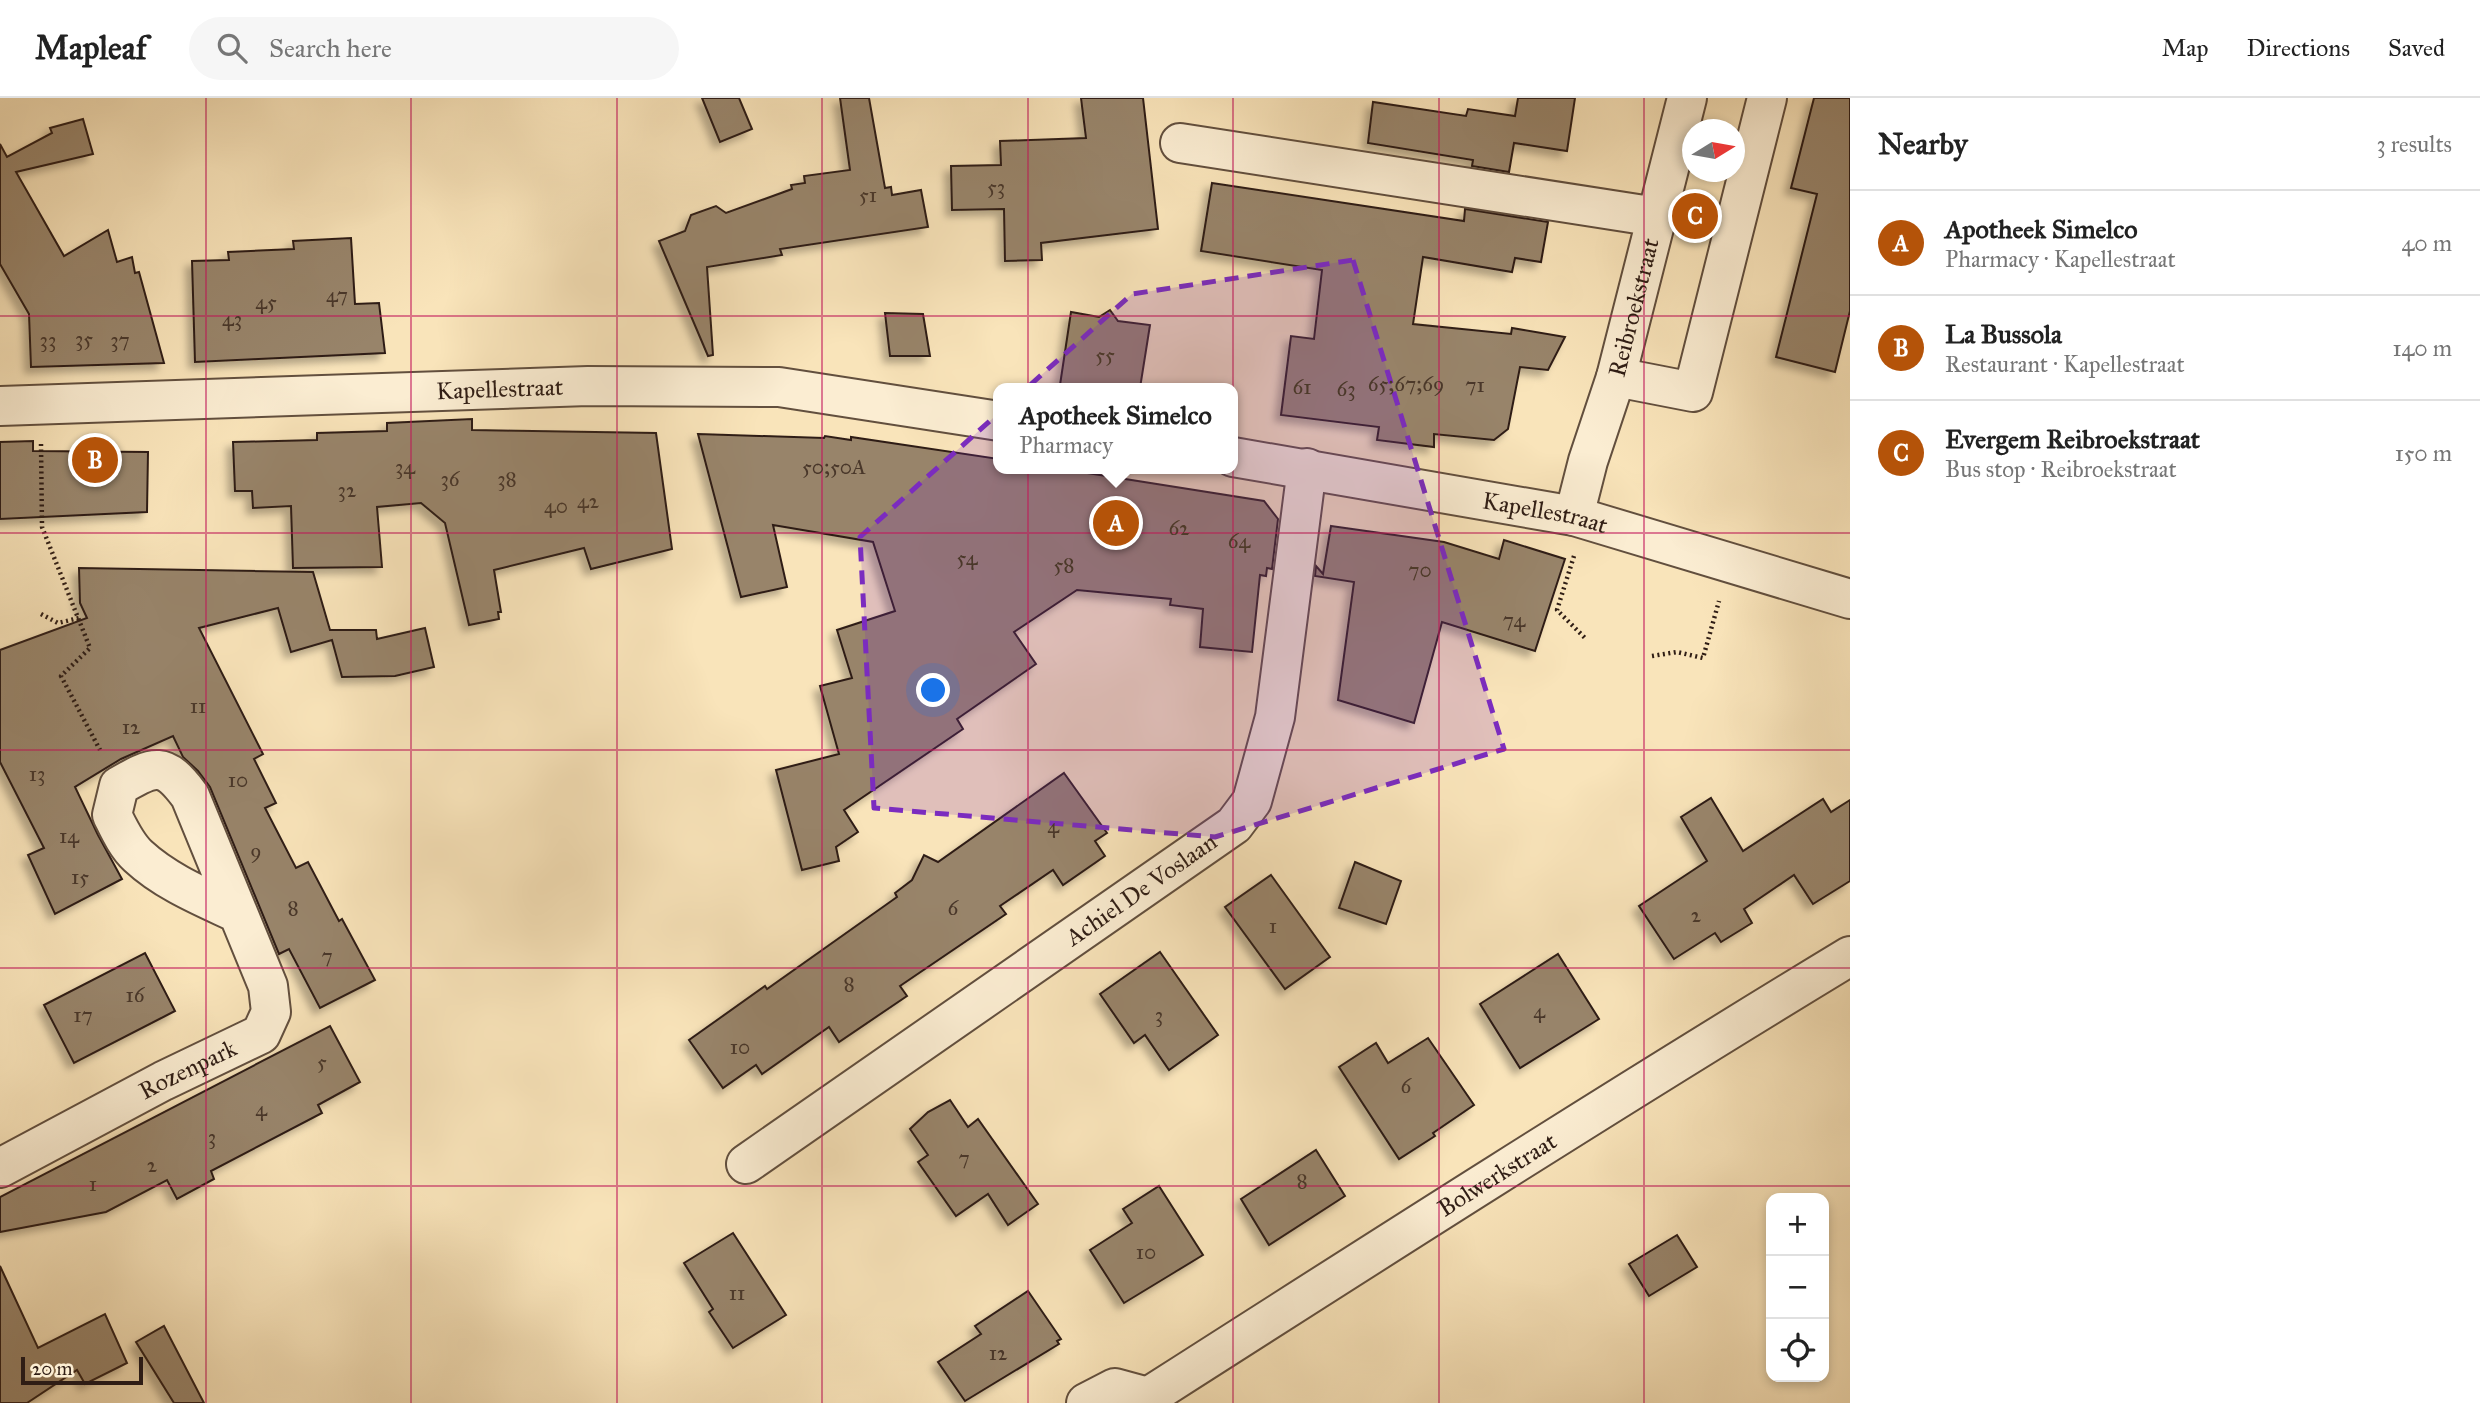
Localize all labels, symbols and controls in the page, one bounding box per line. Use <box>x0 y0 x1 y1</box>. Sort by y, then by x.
search box <box>189 17 679 80</box>
text: Mapleaf <box>35 28 147 68</box>
icon: search <box>213 29 251 67</box>
text: Search here <box>269 32 392 64</box>
text: Map <box>2162 33 2209 63</box>
text: Directions <box>2247 33 2350 63</box>
text: Saved <box>2388 33 2445 63</box>
north arrow <box>1682 119 1745 182</box>
text: Nearby <box>1878 126 1968 162</box>
text: 3 results <box>2376 130 2452 158</box>
house number: 53 <box>987 174 1005 200</box>
house number: 51 <box>859 182 877 208</box>
pin: C <box>1672 190 1718 242</box>
text: Apotheek Simelco <box>1945 213 2138 245</box>
text: A <box>1893 229 1909 257</box>
text: 40 m <box>2402 229 2452 257</box>
street label: Reibroekstraat <box>1602 234 1666 380</box>
text: Pharmacy · Kapellestraat <box>1945 245 2176 273</box>
house number: 47 <box>326 282 348 308</box>
house number: 45 <box>255 289 277 315</box>
house number: 43 <box>222 306 242 332</box>
text: La Bussola <box>1945 318 2062 350</box>
house number: 35 <box>75 326 93 352</box>
house number: 33 <box>40 327 56 353</box>
house number: 37 <box>110 327 130 353</box>
text: B <box>1893 334 1909 362</box>
text: 140 m <box>2392 334 2452 362</box>
house number: 55 <box>1095 342 1115 368</box>
text: Restaurant · Kapellestraat <box>1945 350 2185 378</box>
house number: 65;67;69 <box>1368 371 1444 397</box>
street label: Kapellestraat <box>436 372 564 406</box>
house number: 71 <box>1465 372 1485 398</box>
house number: 61 <box>1293 374 1311 400</box>
house number: 63 <box>1336 376 1356 402</box>
popup <box>993 383 1238 474</box>
text: Apotheek Simelco <box>1019 399 1212 431</box>
text: Evergem Reibroekstraat <box>1945 423 2200 455</box>
text: Pharmacy <box>1019 431 1113 459</box>
pin: B <box>72 434 118 486</box>
text: C <box>1893 439 1909 467</box>
text: 150 m <box>2395 439 2452 467</box>
house number: 34 <box>395 454 416 480</box>
house number: 50;50A <box>802 454 866 480</box>
text: Bus stop · Reibroekstraat <box>1945 455 2177 483</box>
house number: 36 <box>440 466 461 492</box>
house number: 38 <box>497 466 517 492</box>
house number: 32 <box>338 477 357 503</box>
street label: Kapellestraat <box>1480 485 1612 540</box>
house number: 42 <box>577 488 600 514</box>
house number: 40 <box>544 493 568 519</box>
pin: A <box>1093 497 1139 549</box>
house number: 62 <box>1168 515 1190 541</box>
house number: 64 <box>1228 528 1252 554</box>
house number: 54 <box>957 545 979 571</box>
house number: 58 <box>1054 552 1074 578</box>
house number: 70 <box>1408 557 1432 583</box>
house number: 74 <box>1503 607 1527 633</box>
your location <box>916 673 950 707</box>
house number: 11 <box>190 693 206 719</box>
house number: 12 <box>122 714 141 740</box>
house number: 13 <box>29 761 45 787</box>
house number: 10 <box>228 767 248 793</box>
house number: 4 <box>1047 813 1060 839</box>
house number: 14 <box>59 823 80 849</box>
street label: Achiel De Voslaan <box>1059 827 1223 953</box>
house number: 9 <box>250 838 262 864</box>
house number: 15 <box>71 864 89 890</box>
house number: 8 <box>287 895 299 921</box>
house number: 6 <box>948 895 960 921</box>
house number: 2 <box>1691 902 1702 928</box>
house number: 1 <box>1269 913 1277 939</box>
house number: 7 <box>321 943 333 969</box>
house number: 8 <box>843 971 855 997</box>
house number: 16 <box>125 982 146 1008</box>
house number: 4 <box>1533 998 1546 1024</box>
house number: 17 <box>73 1002 93 1028</box>
house number: 3 <box>1155 1002 1163 1028</box>
street label: Rozenpark <box>134 1033 242 1106</box>
house number: 10 <box>730 1034 750 1060</box>
house number: 5 <box>317 1049 327 1075</box>
house number: 6 <box>1401 1073 1413 1099</box>
house number: 4 <box>255 1096 268 1122</box>
house number: 3 <box>208 1124 216 1150</box>
street label: Bolwerkstraat <box>1432 1126 1563 1223</box>
house number: 7 <box>958 1145 970 1171</box>
house number: 2 <box>147 1152 158 1178</box>
house number: 8 <box>1296 1168 1308 1194</box>
house number: 1 <box>89 1171 97 1197</box>
map controls <box>1766 1193 1829 1382</box>
button: + <box>1766 1193 1829 1256</box>
house number: 10 <box>1136 1239 1156 1265</box>
button: − <box>1766 1256 1829 1319</box>
house number: 11 <box>729 1280 745 1306</box>
button: locate <box>1766 1319 1829 1382</box>
house number: 12 <box>989 1340 1008 1366</box>
scale bar <box>21 1354 144 1386</box>
text: 20 m <box>32 1357 73 1380</box>

